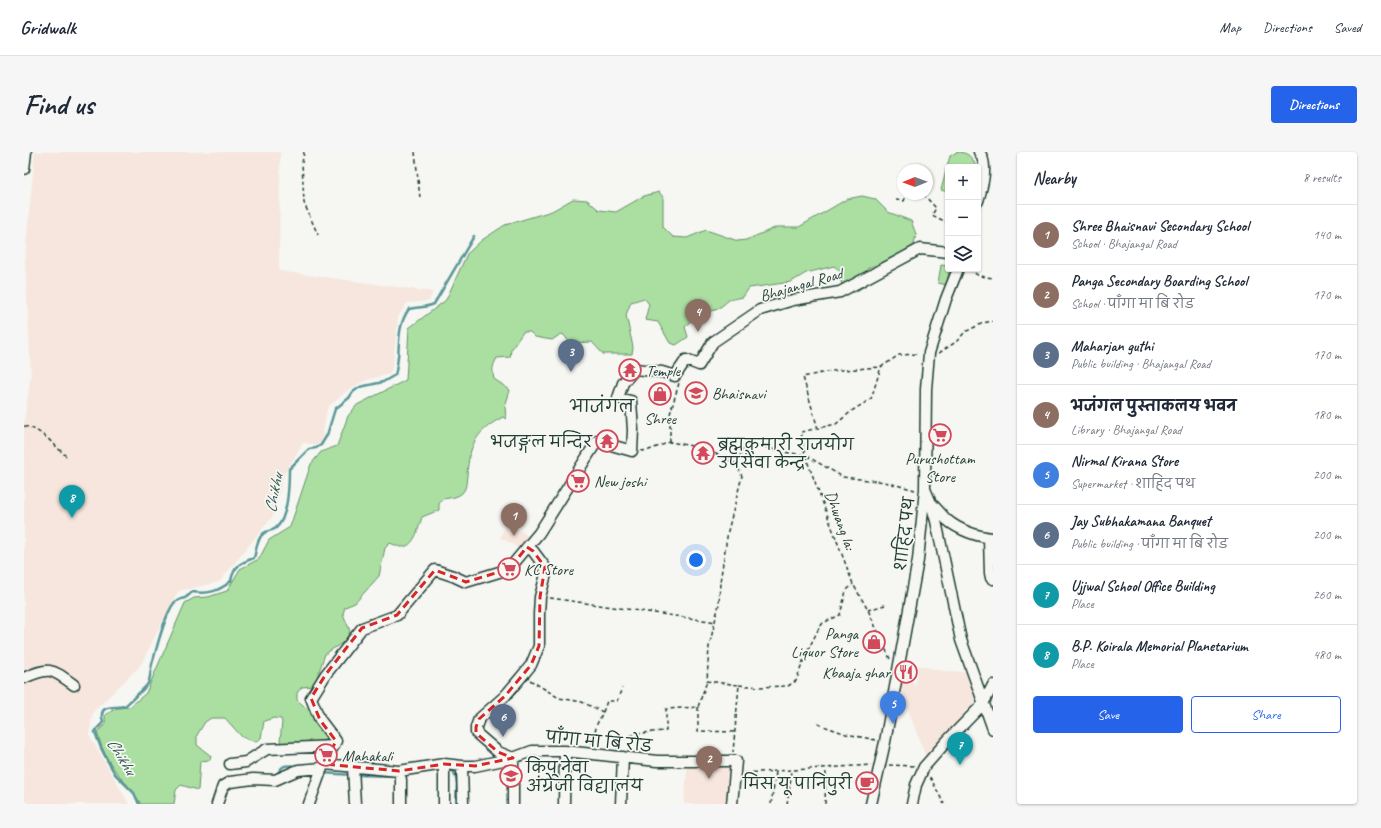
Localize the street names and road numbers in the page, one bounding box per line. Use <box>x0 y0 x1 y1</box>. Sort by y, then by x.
street label: Bhajangal Road <box>758 263 848 306</box>
street label: Dhwang la: <box>820 488 861 554</box>
street label: शाहिद पथ <box>889 495 920 572</box>
street label: पाँगा मा बि रोड <box>544 724 654 757</box>

